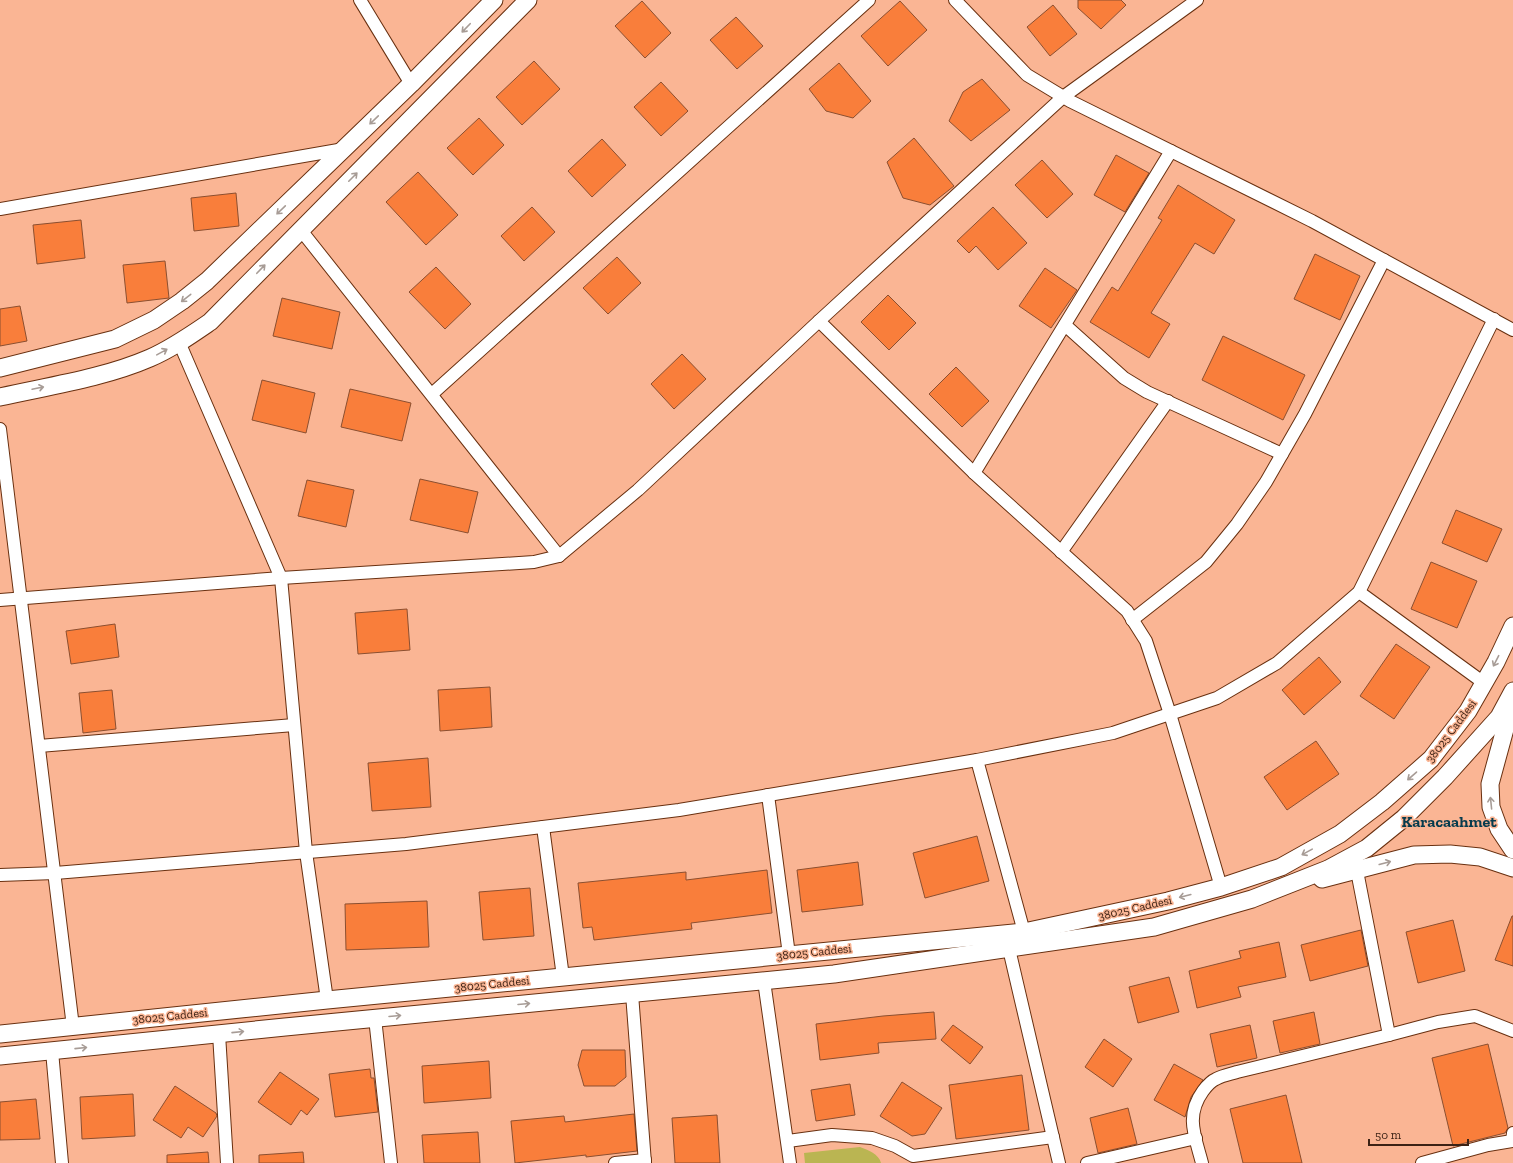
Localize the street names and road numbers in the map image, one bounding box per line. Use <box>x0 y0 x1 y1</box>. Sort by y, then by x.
street label: 38025 Caddesi <box>1423 696 1480 765</box>
street label: 38025 Caddesi <box>1097 893 1174 923</box>
street label: 38025 Caddesi <box>776 941 853 963</box>
street label: 38025 Caddesi <box>454 973 531 995</box>
street label: 38025 Caddesi <box>132 1005 209 1027</box>

